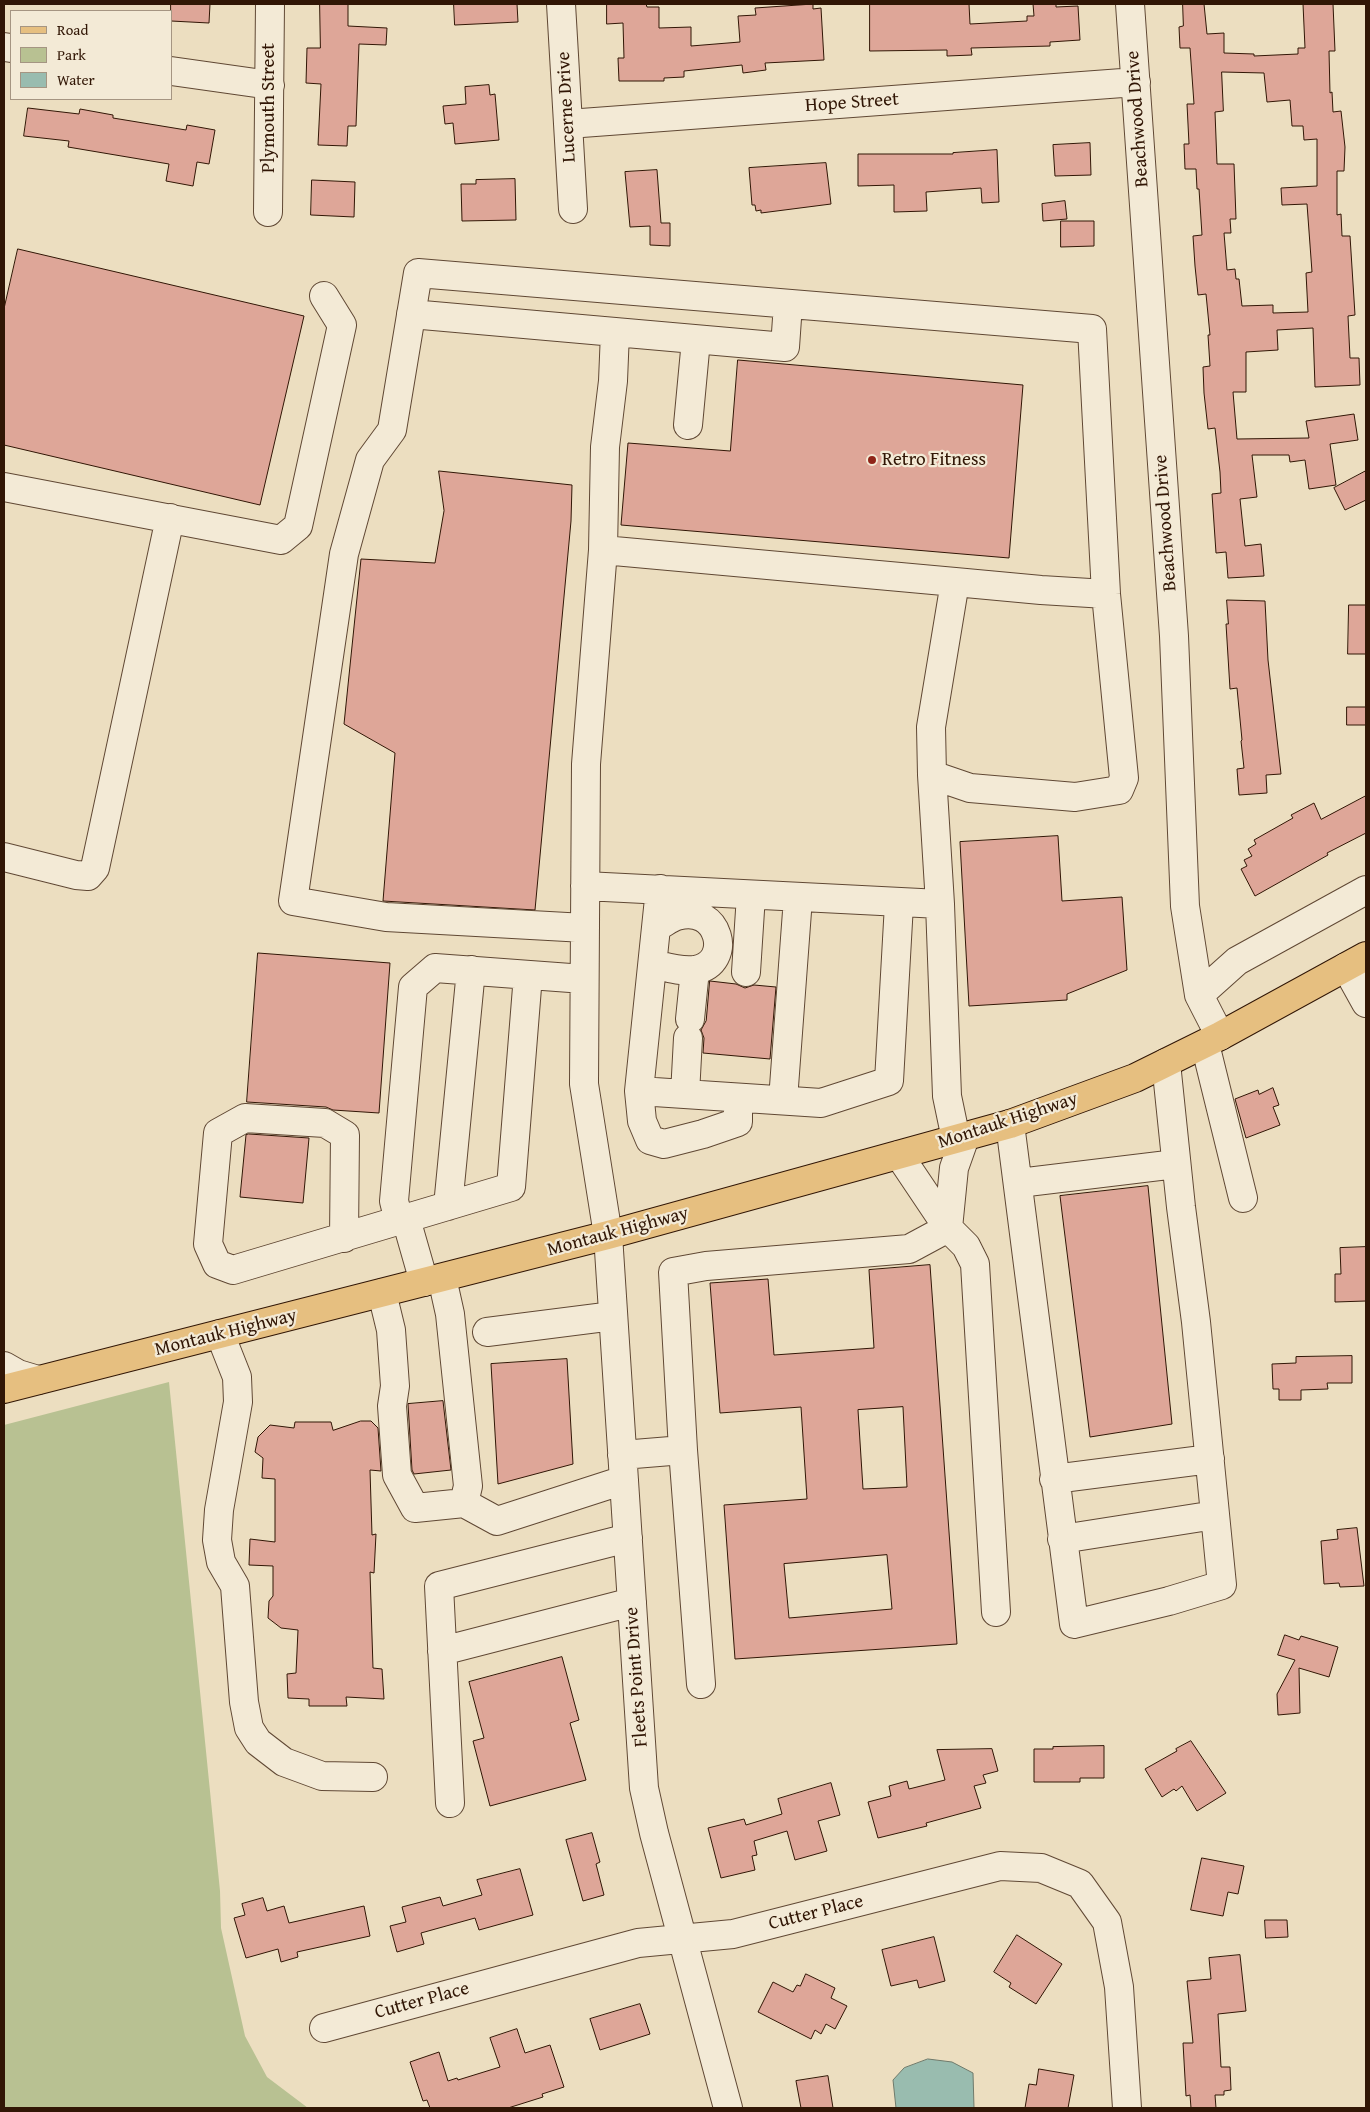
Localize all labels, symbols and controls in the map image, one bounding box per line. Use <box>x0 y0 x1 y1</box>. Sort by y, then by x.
legend <box>10 10 172 100</box>
text: Road <box>57 19 88 40</box>
street label: Plymouth Street <box>258 43 280 173</box>
text: Park <box>57 44 86 65</box>
street label: Beachwood Drive <box>1122 50 1154 188</box>
street label: Lucerne Drive <box>553 51 581 163</box>
text: Water <box>57 69 95 90</box>
street label: Hope Street <box>804 88 900 118</box>
place label: Retro Fitness <box>882 449 986 471</box>
marker: Retro Fitness <box>866 454 878 466</box>
street label: Beachwood Drive <box>1150 454 1182 592</box>
street label: Montauk Highway <box>935 1088 1081 1154</box>
street label: Montauk Highway <box>545 1202 691 1262</box>
street label: Montauk Highway <box>153 1304 299 1362</box>
street label: Fleets Point Drive <box>621 1606 653 1748</box>
street label: Cutter Place <box>766 1890 866 1936</box>
street label: Cutter Place <box>372 1977 472 2025</box>

